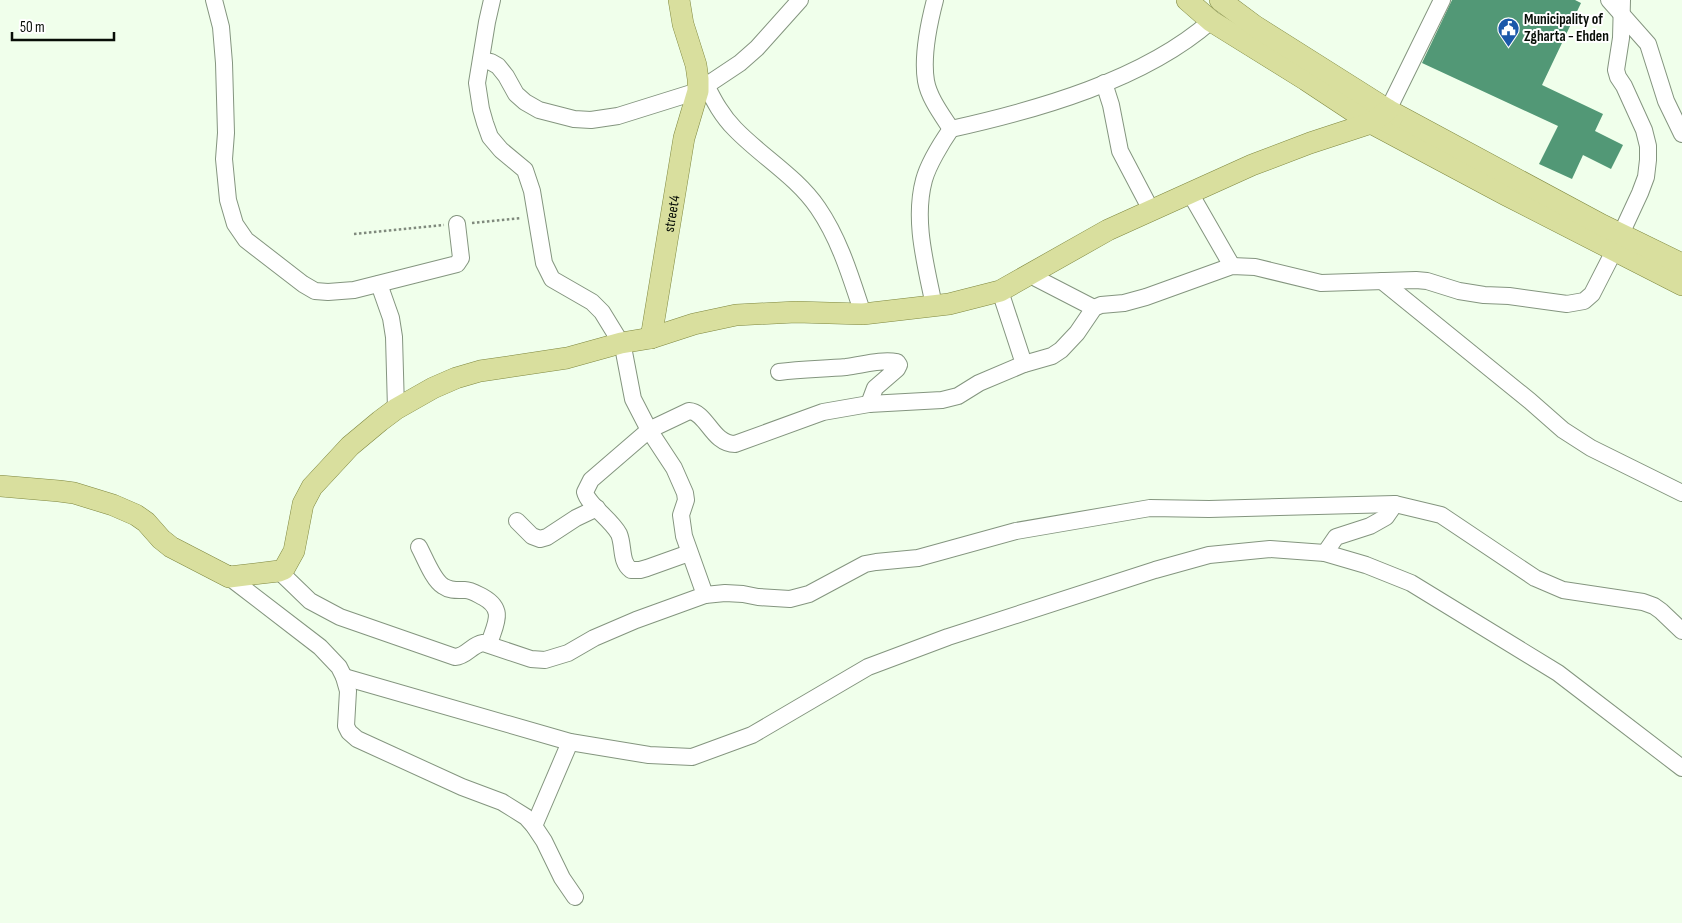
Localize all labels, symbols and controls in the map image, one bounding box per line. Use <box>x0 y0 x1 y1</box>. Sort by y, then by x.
scale bar <box>12 10 115 42</box>
place label: Municipality of Zgharta - Ehden <box>1524 10 1609 46</box>
public building icon: Municipality of Zgharta - Ehden <box>1496 16 1520 47</box>
text: 50 m <box>20 18 45 37</box>
street label: street4 <box>659 194 684 234</box>

